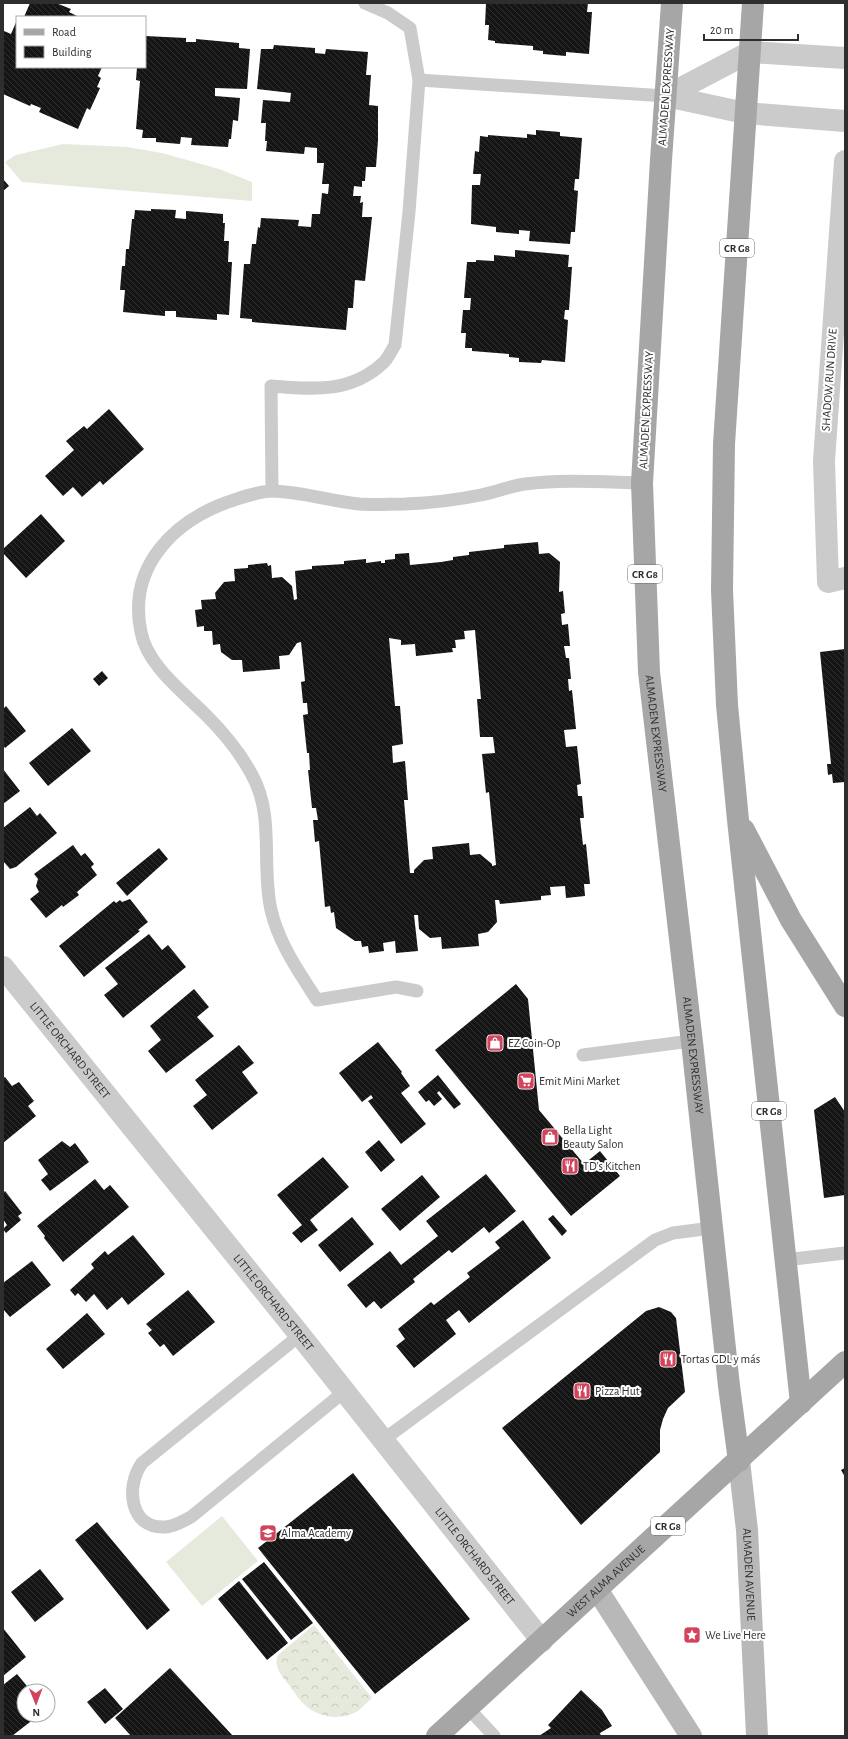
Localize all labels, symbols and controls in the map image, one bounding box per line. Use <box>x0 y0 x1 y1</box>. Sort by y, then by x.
legend <box>16 16 146 68</box>
scale bar <box>704 16 798 42</box>
text: 20 m <box>710 24 733 36</box>
text: Road <box>52 26 76 38</box>
street label: ALMADEN EXPRESSWAY <box>656 27 676 146</box>
text: Building <box>52 46 92 58</box>
road number: CR G8 <box>720 239 754 257</box>
street label: SHADOW RUN DRIVE <box>819 328 839 432</box>
street label: ALMADEN EXPRESSWAY <box>637 350 655 469</box>
road number: CR G8 <box>628 565 662 583</box>
street label: ALMADEN EXPRESSWAY <box>643 674 669 794</box>
street label: ALMADEN EXPRESSWAY <box>681 996 706 1115</box>
street label: LITTLE ORCHARD STREET <box>28 1000 113 1101</box>
shop icon: EZ Coin-Op <box>485 1033 505 1053</box>
place label: EZ Coin-Op <box>508 1037 561 1049</box>
supermarket icon: Emit Mini Market <box>516 1071 536 1091</box>
place label: Emit Mini Market <box>539 1075 620 1087</box>
road number: CR G8 <box>752 1102 786 1120</box>
place label: Bella Light Beauty Salon <box>563 1124 623 1151</box>
shop icon: Bella Light Beauty Salon <box>540 1127 560 1147</box>
restaurant icon: TD’s Kitchen <box>560 1156 580 1176</box>
place label: TD’s Kitchen <box>583 1160 641 1172</box>
street label: LITTLE ORCHARD STREET <box>231 1252 316 1353</box>
restaurant icon: Tortas GDL y más <box>658 1349 678 1369</box>
place label: Tortas GDL y más <box>681 1353 760 1366</box>
restaurant icon: Pizza Hut <box>572 1381 592 1401</box>
place label: Pizza Hut <box>595 1385 640 1397</box>
street label: LITTLE ORCHARD STREET <box>433 1505 517 1607</box>
road number: CR G8 <box>651 1517 685 1535</box>
school or university icon: Alma Academy <box>258 1523 278 1543</box>
place label: Alma Academy <box>281 1527 351 1540</box>
street label: ALMADEN AVENUE <box>741 1528 757 1621</box>
street label: WEST ALMA AVENUE <box>565 1543 647 1620</box>
place icon: We Live Here <box>682 1625 702 1645</box>
place label: We Live Here <box>705 1629 766 1641</box>
north arrow <box>16 1683 56 1723</box>
text: N <box>32 1707 40 1718</box>

